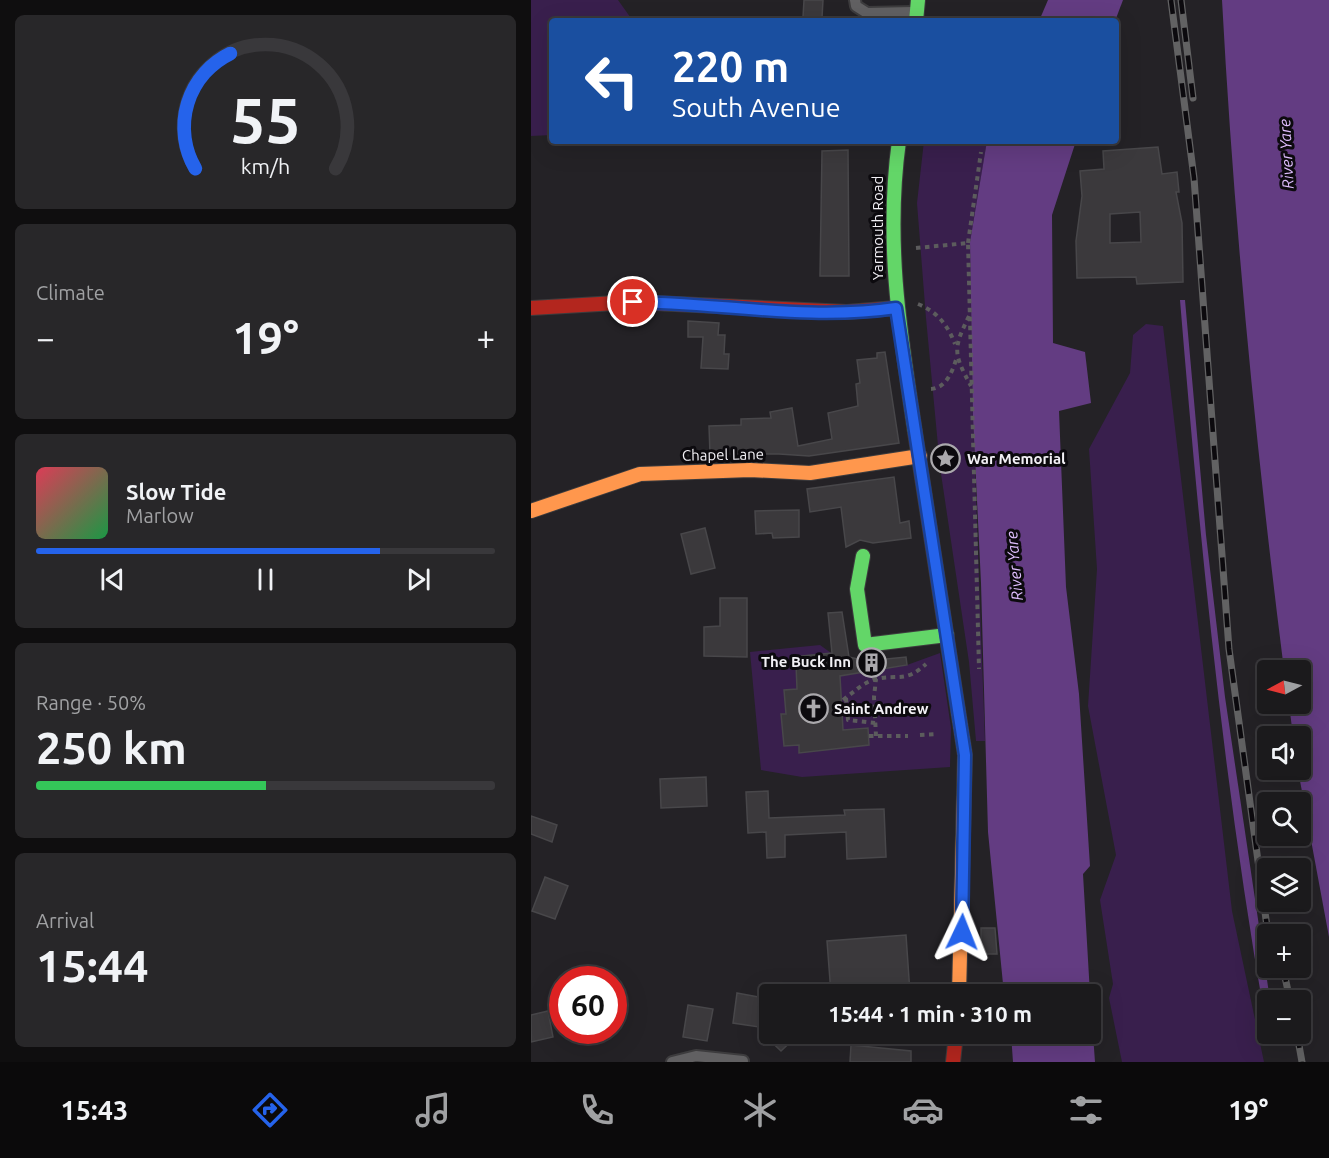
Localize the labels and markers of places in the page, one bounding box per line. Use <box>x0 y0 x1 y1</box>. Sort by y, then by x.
pin <box>607 276 658 327</box>
place icon: War Memorial <box>930 443 962 475</box>
place label: War Memorial <box>967 450 1066 467</box>
building icon: The Buck Inn <box>856 646 888 678</box>
place label: The Buck Inn <box>761 653 851 670</box>
church icon: Saint Andrew <box>797 693 829 725</box>
place label: Saint Andrew <box>834 700 929 717</box>

